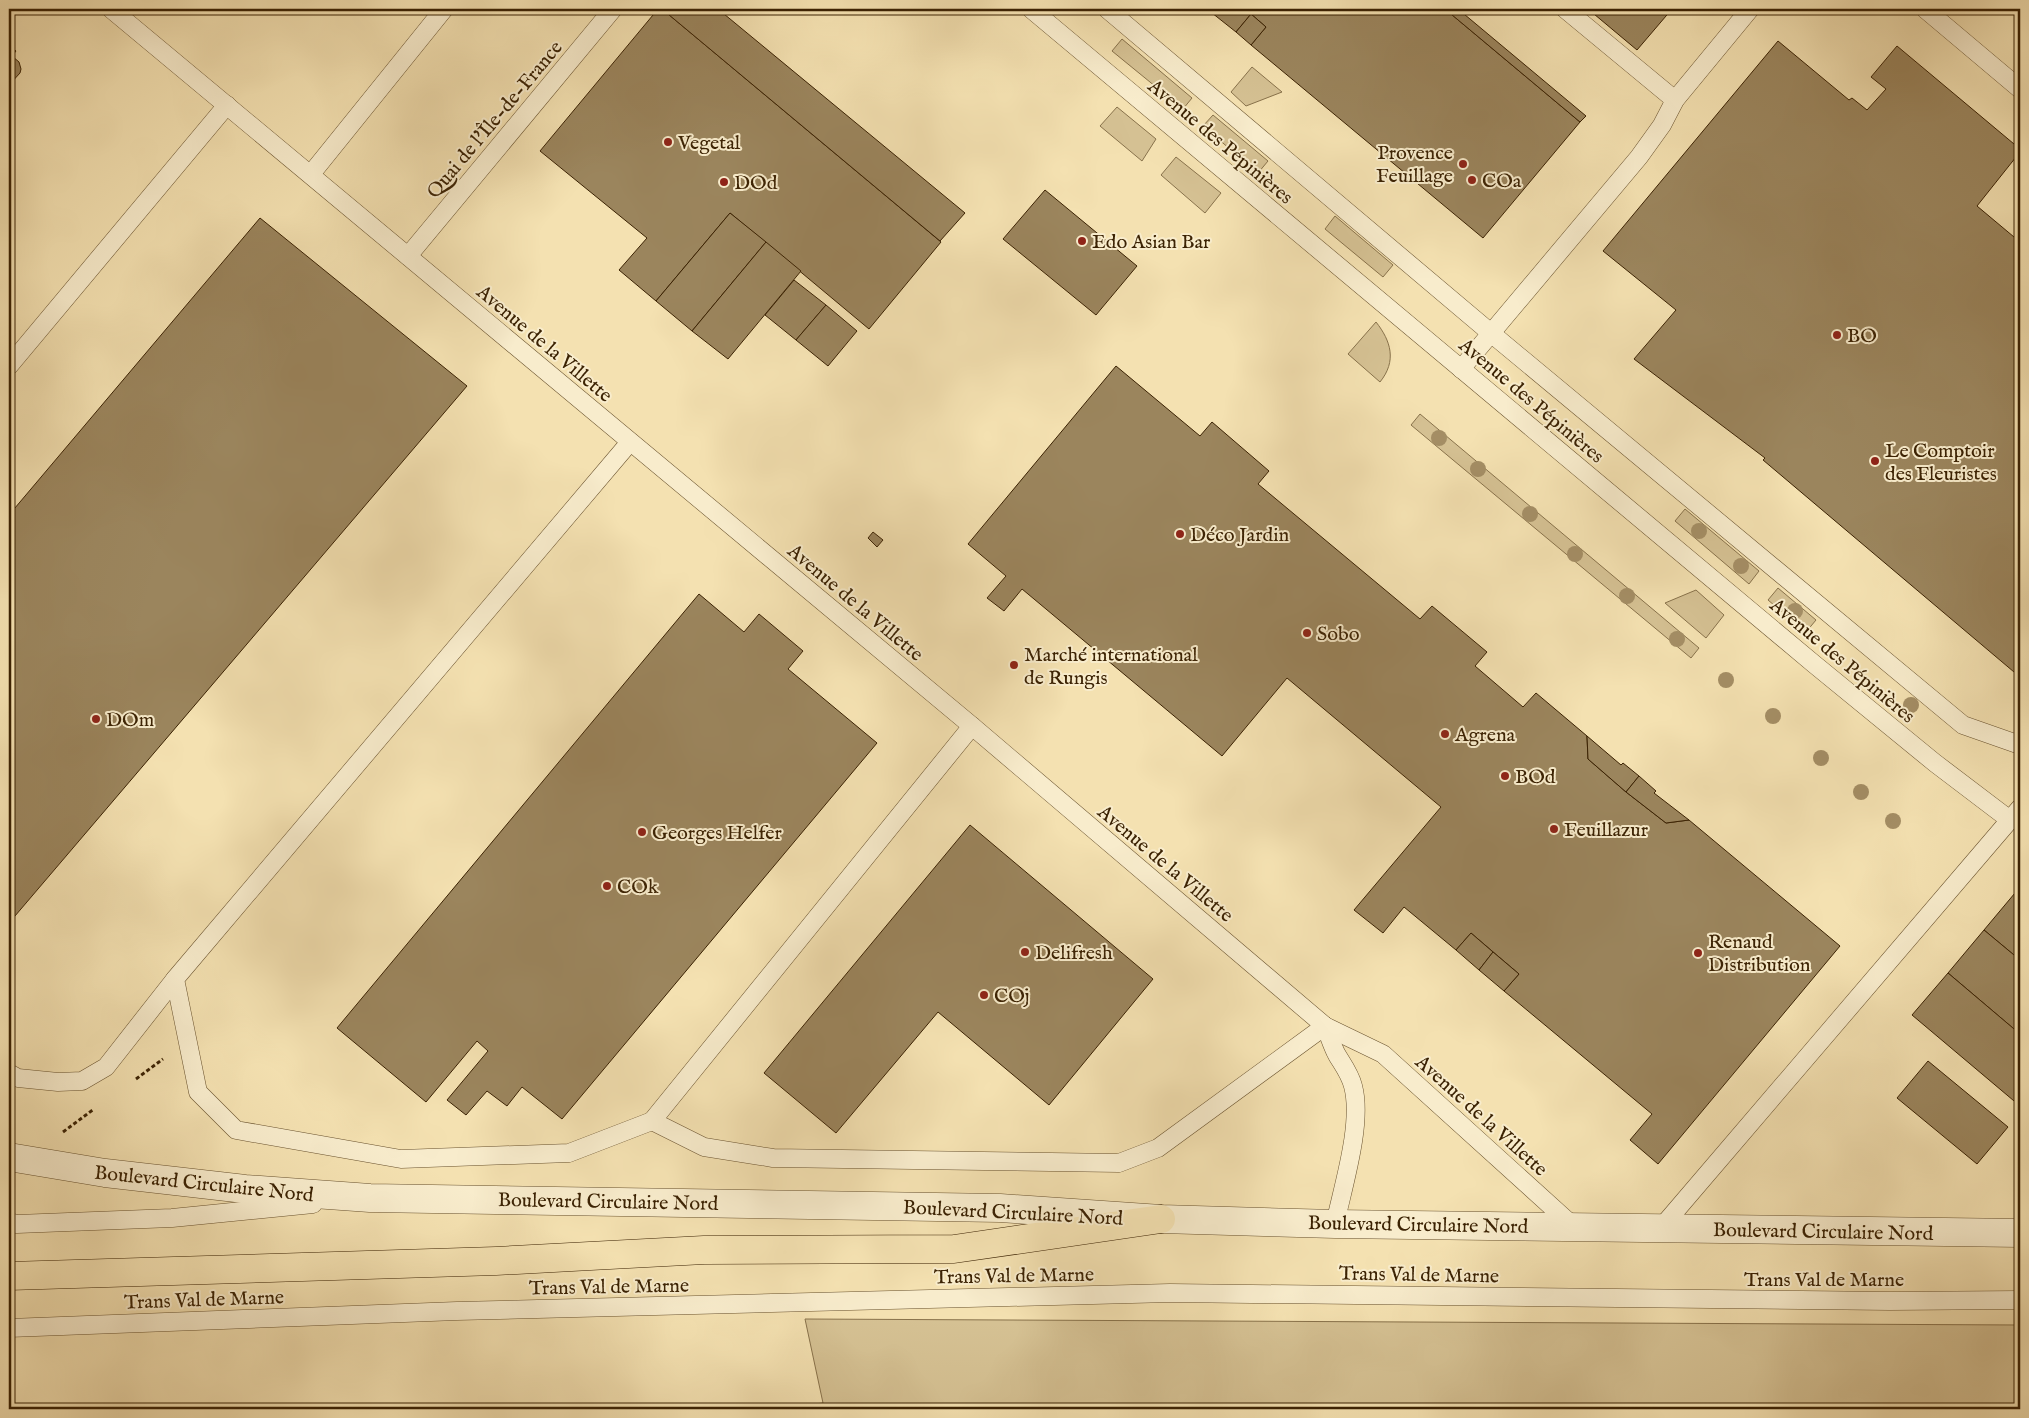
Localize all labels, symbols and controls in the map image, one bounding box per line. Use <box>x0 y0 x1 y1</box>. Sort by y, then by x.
street label: Quai de l'Île-de-France <box>422 36 569 204</box>
street label: Avenue des Pépinières <box>1142 73 1298 210</box>
place label: Vegetal <box>677 131 741 156</box>
marker: Vegetal <box>662 136 674 148</box>
place label: Provence Feuillage <box>1376 141 1453 189</box>
marker: Provence Feuillage <box>1457 158 1469 170</box>
place label: COa <box>1482 169 1522 194</box>
place label: DOd <box>734 171 778 196</box>
marker: COa <box>1466 174 1478 186</box>
marker: DOd <box>718 176 730 188</box>
place label: Edo Asian Bar <box>1092 230 1211 255</box>
marker: Edo Asian Bar <box>1076 235 1088 247</box>
street label: Avenue de la Villette <box>470 279 617 408</box>
place label: BO <box>1847 324 1877 349</box>
marker: BO <box>1831 329 1843 341</box>
street label: Avenue des Pépinières <box>1453 332 1609 469</box>
place label: Le Comptoir des Fleuristes <box>1885 439 1997 487</box>
marker: Le Comptoir des Fleuristes <box>1869 455 1881 467</box>
place label: Déco Jardin <box>1190 523 1290 548</box>
marker: Déco Jardin <box>1174 528 1186 540</box>
street label: Avenue de la Villette <box>781 538 928 667</box>
street label: Avenue des Pépinières <box>1764 592 1920 729</box>
place label: Sobo <box>1317 622 1360 647</box>
marker: Sobo <box>1301 627 1313 639</box>
place label: Marché international de Rungis <box>1024 643 1198 691</box>
marker: Marché international de Rungis <box>1008 659 1020 671</box>
place label: DOm <box>106 708 154 733</box>
marker: DOm <box>90 713 102 725</box>
place label: Agrena <box>1454 723 1516 748</box>
marker: Agrena <box>1439 728 1451 740</box>
place label: BOd <box>1515 765 1556 790</box>
marker: BOd <box>1499 770 1511 782</box>
street label: Avenue de la Villette <box>1091 799 1238 928</box>
place label: Feuillazur <box>1564 818 1649 843</box>
place label: Georges Helfer <box>652 821 783 846</box>
marker: Feuillazur <box>1548 823 1560 835</box>
marker: Georges Helfer <box>636 826 648 838</box>
place label: COk <box>617 875 659 900</box>
marker: COk <box>601 880 613 892</box>
place label: Renaud Distribution <box>1708 930 1811 978</box>
place label: Delifresh <box>1035 941 1113 966</box>
marker: Delifresh <box>1019 946 1031 958</box>
marker: Renaud Distribution <box>1692 947 1704 959</box>
place label: COj <box>994 984 1030 1009</box>
marker: COj <box>978 989 990 1001</box>
street label: Avenue de la Villette <box>1409 1049 1552 1182</box>
street label: Boulevard Circulaire Nord <box>93 1161 315 1208</box>
street label: Boulevard Circulaire Nord <box>498 1188 719 1217</box>
street label: Boulevard Circulaire Nord <box>902 1195 1124 1232</box>
street label: Boulevard Circulaire Nord <box>1308 1211 1529 1240</box>
street label: Boulevard Circulaire Nord <box>1713 1218 1934 1247</box>
street label: Trans Val de Marne <box>1339 1262 1499 1289</box>
street label: Trans Val de Marne <box>934 1263 1094 1290</box>
street label: Trans Val de Marne <box>1744 1268 1904 1293</box>
street label: Trans Val de Marne <box>529 1274 689 1301</box>
street label: Trans Val de Marne <box>124 1285 285 1316</box>

